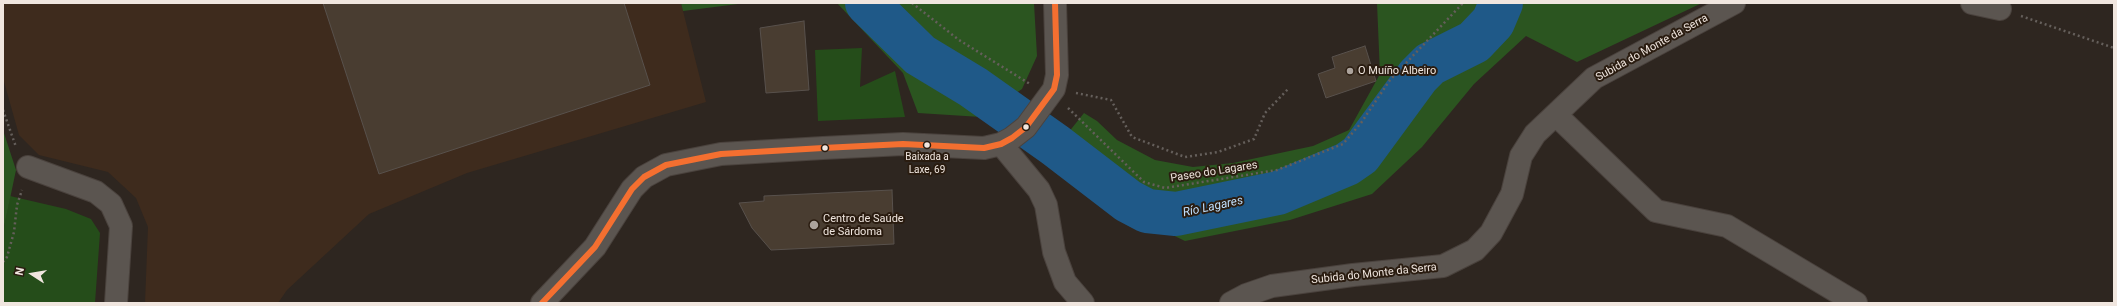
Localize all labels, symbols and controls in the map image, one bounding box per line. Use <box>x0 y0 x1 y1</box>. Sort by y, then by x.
street label: Subida do Monte da Serra <box>1594 12 1710 84</box>
place label: O Muíño Albeiro <box>1358 64 1436 78</box>
marker: O Muíño Albeiro <box>1345 66 1355 76</box>
unlabelled marker <box>1021 122 1031 132</box>
marker: Baixada a Laxe, 69 <box>922 140 932 150</box>
unlabelled marker <box>820 143 830 153</box>
place label: Baixada a Laxe, 69 <box>905 151 949 174</box>
street label: Paseo do Lagares <box>1170 159 1258 185</box>
water label: Río Lagares <box>1182 194 1244 220</box>
place label: Centro de Saúde de Sárdoma <box>823 212 904 238</box>
marker: Centro de Saúde de Sárdoma <box>808 219 820 231</box>
north arrow <box>12 254 52 294</box>
street label: Subida do Monte da Serra <box>1311 261 1437 287</box>
text: N <box>13 266 27 277</box>

